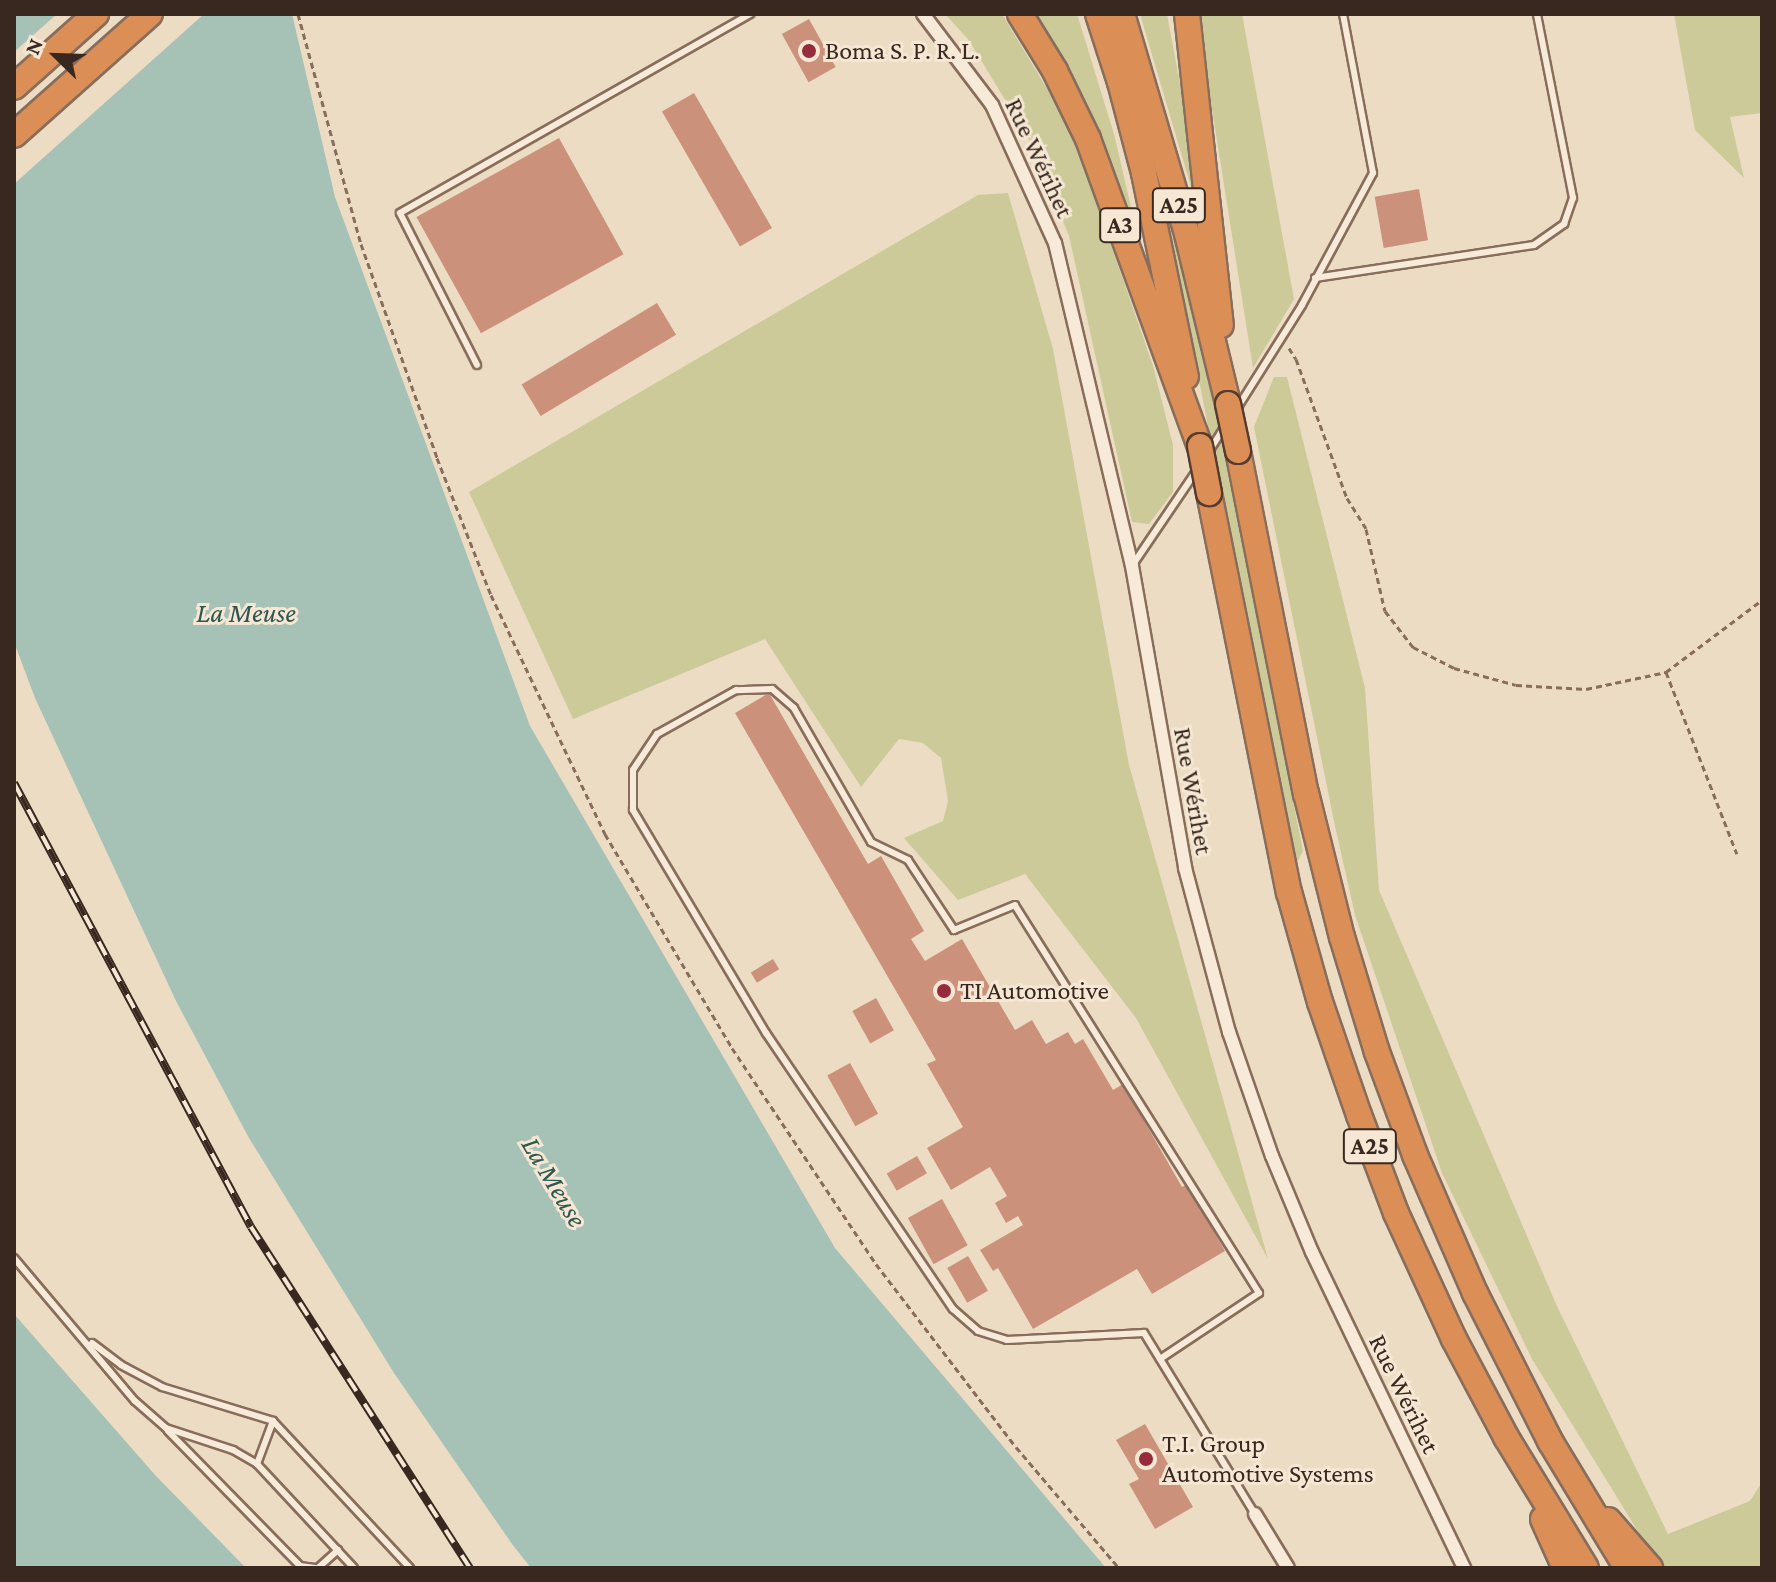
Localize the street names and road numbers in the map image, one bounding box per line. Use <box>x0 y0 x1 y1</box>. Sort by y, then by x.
street label: Rue Wérihet <box>998 93 1080 223</box>
road number: A25 <box>1151 185 1207 225</box>
road number: A3 <box>1098 205 1142 245</box>
street label: Rue Wérihet <box>1166 725 1220 857</box>
road number: A25 <box>1342 1126 1398 1166</box>
street label: Rue Wérihet <box>1362 1329 1446 1459</box>

